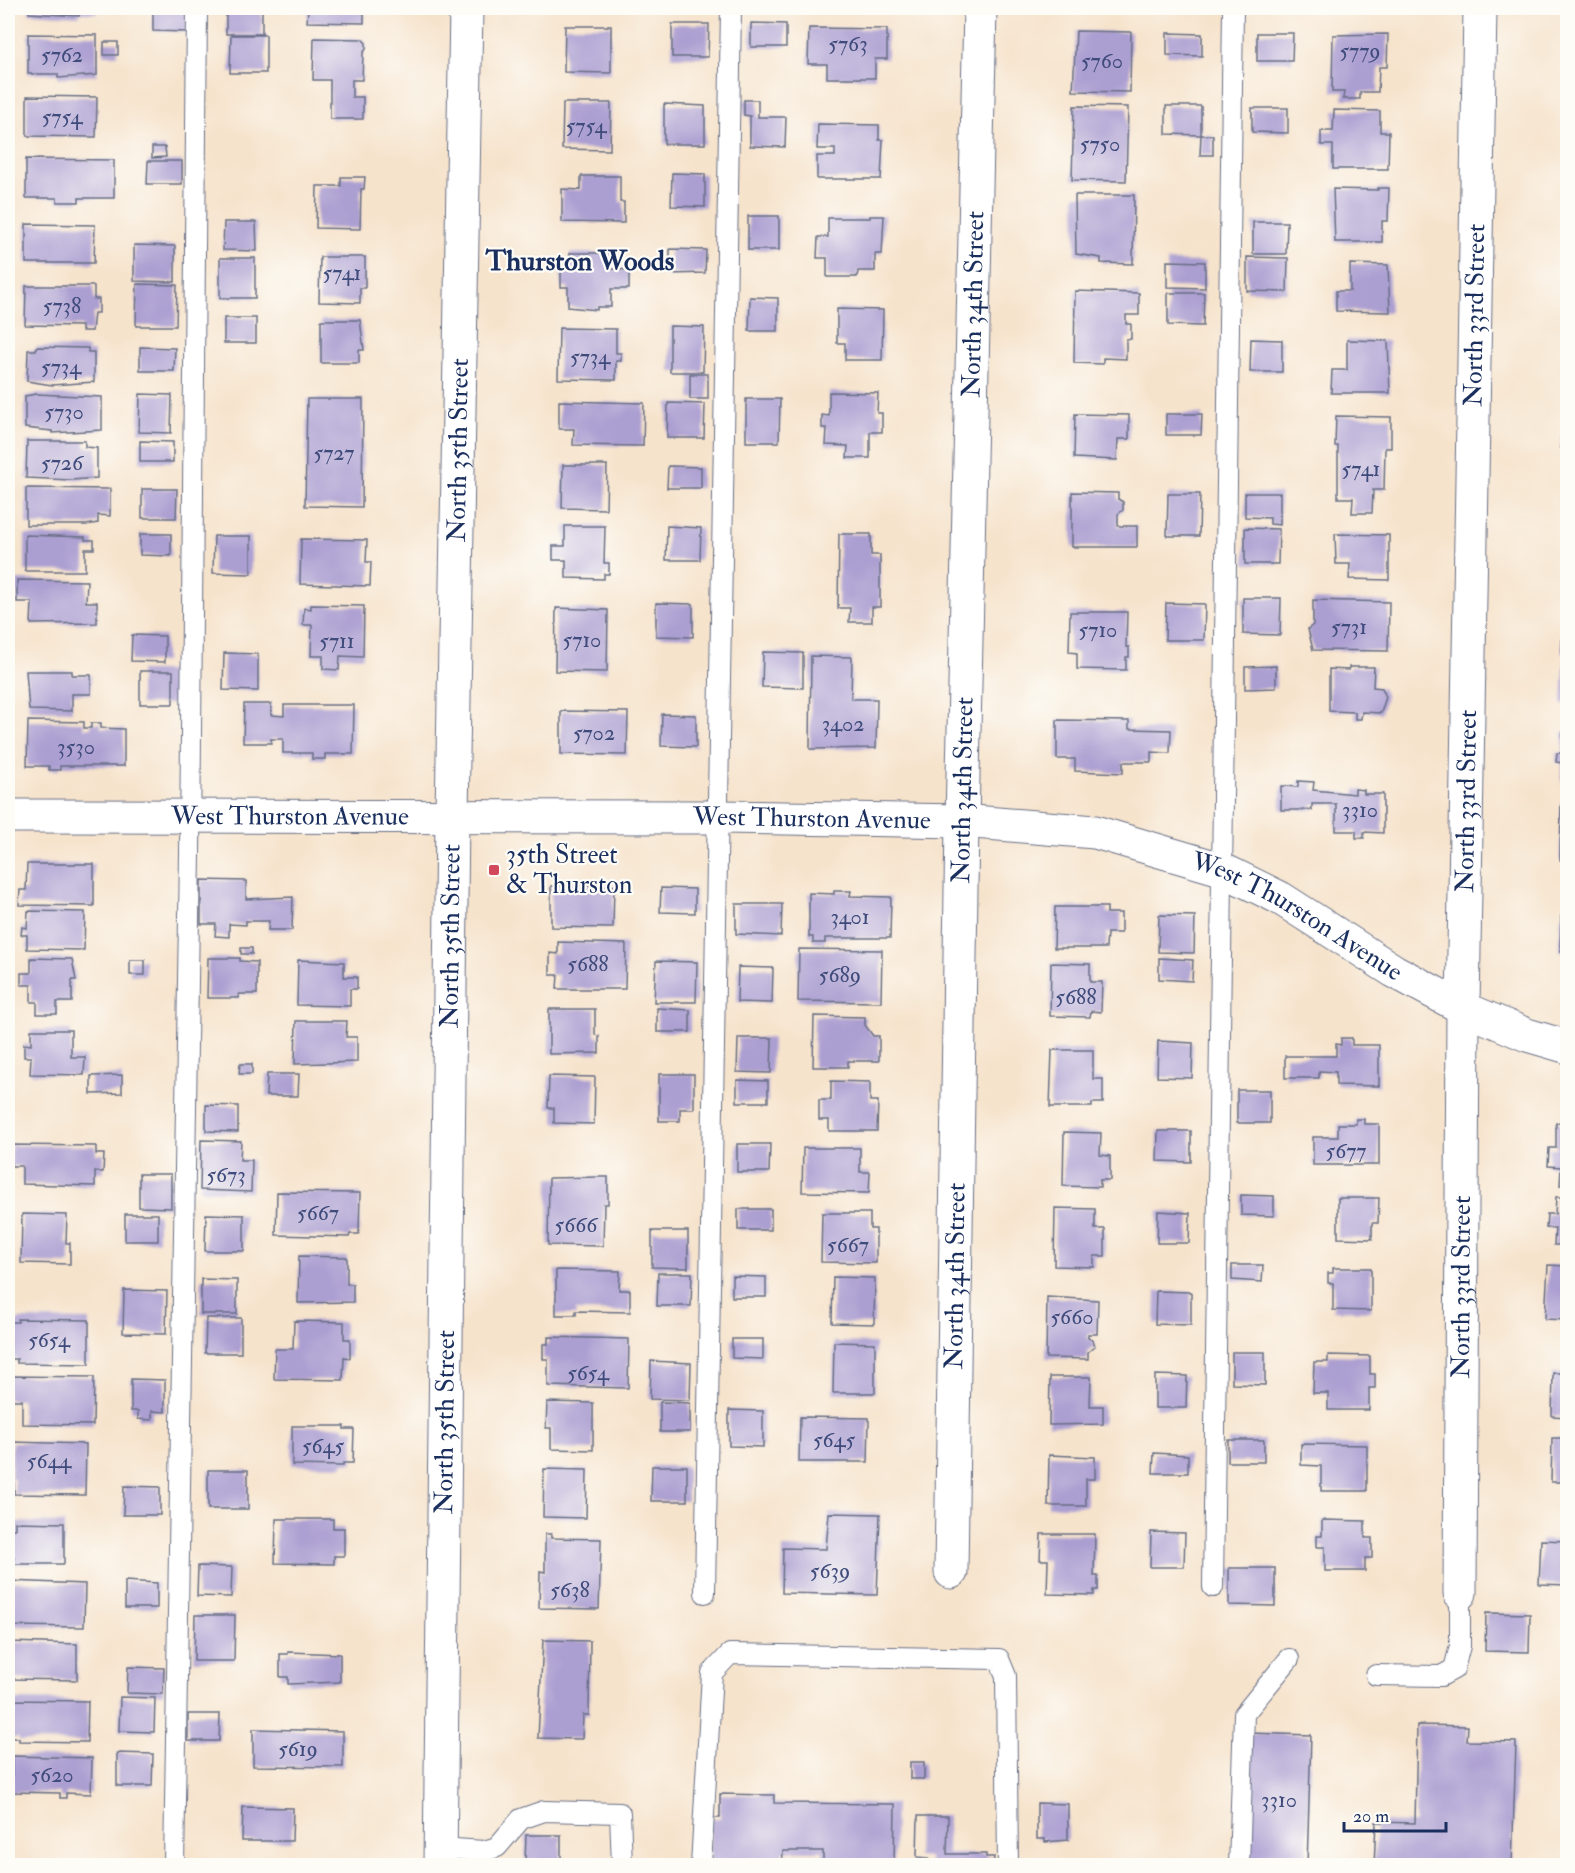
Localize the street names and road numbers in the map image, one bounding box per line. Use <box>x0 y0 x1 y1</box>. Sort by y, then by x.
street label: North 34th Street <box>955 211 992 398</box>
street label: North 33rd Street <box>1457 223 1492 407</box>
street label: North 35th Street <box>441 358 476 542</box>
street label: North 34th Street <box>945 696 981 884</box>
street label: North 33rd Street <box>1449 709 1484 893</box>
street label: West Thurston Avenue <box>170 800 409 833</box>
street label: West Thurston Avenue <box>692 801 931 836</box>
street label: North 35th Street <box>434 844 468 1028</box>
street label: West Thurston Avenue <box>1187 845 1408 988</box>
street label: North 34th Street <box>938 1182 973 1370</box>
street label: North 33rd Street <box>1445 1195 1478 1379</box>
street label: North 35th Street <box>428 1330 462 1514</box>

